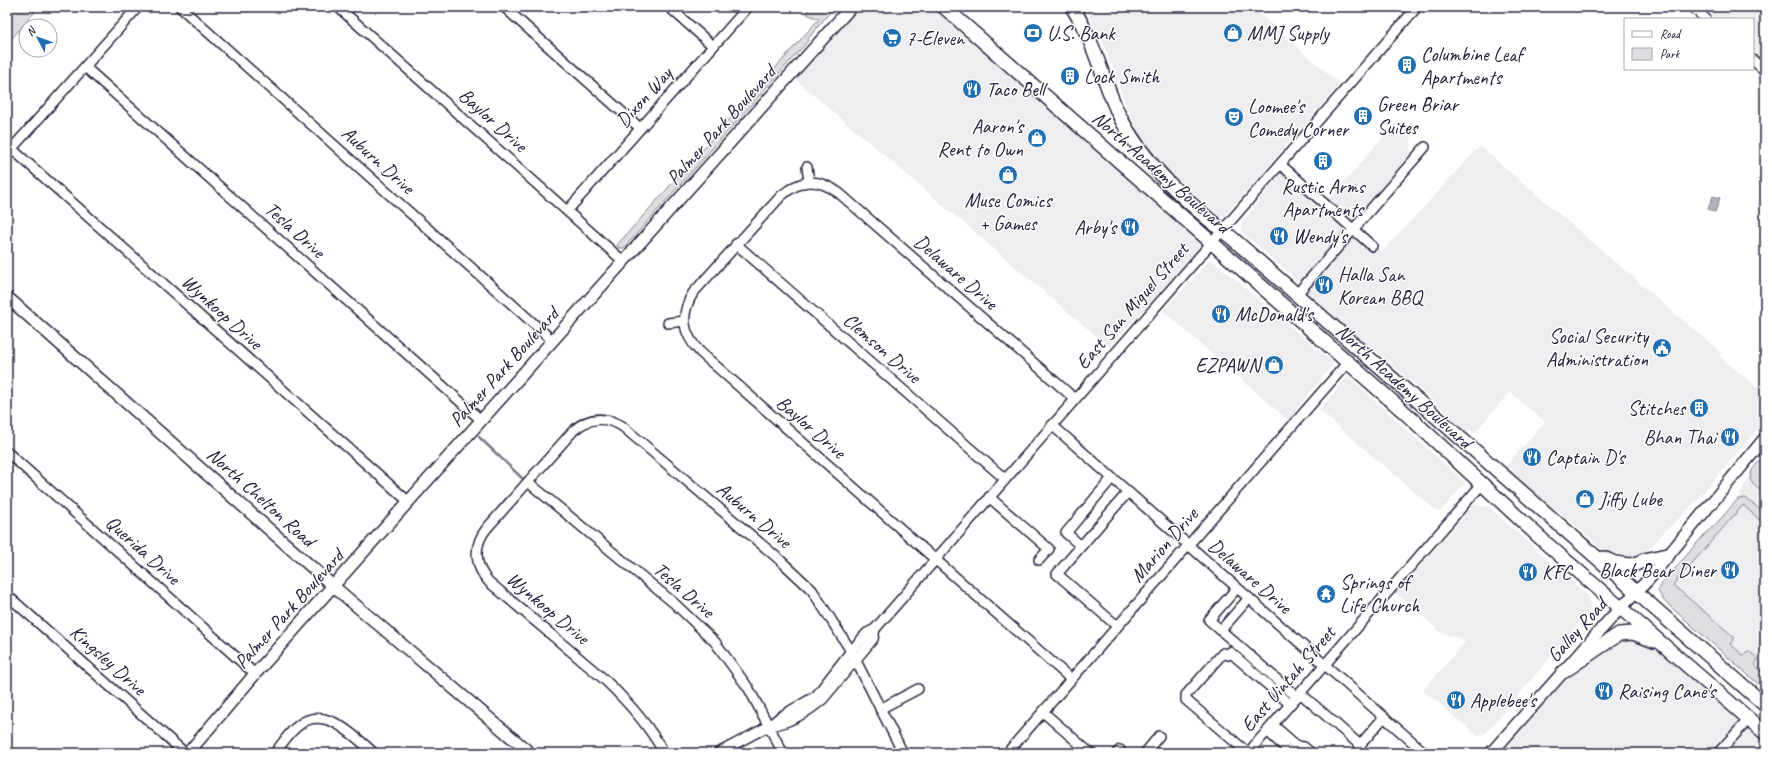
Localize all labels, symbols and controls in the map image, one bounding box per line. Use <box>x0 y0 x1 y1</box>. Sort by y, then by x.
north arrow <box>18 18 58 58</box>
legend <box>1624 18 1754 70</box>
place label: U.S. Bank <box>1047 21 1116 46</box>
place label: MMJ Supply <box>1247 21 1331 46</box>
bank icon: U.S. Bank <box>1022 22 1044 44</box>
shop icon: MMJ Supply <box>1222 22 1244 44</box>
text: N <box>23 23 39 39</box>
place label: 7-Eleven <box>906 26 965 51</box>
text: Road <box>1660 26 1682 42</box>
supermarket icon: 7-Eleven <box>881 27 903 49</box>
place label: Columbine Leaf Apartments <box>1421 42 1527 90</box>
text: Park <box>1660 46 1681 62</box>
building icon: Columbine Leaf Apartments <box>1396 54 1418 76</box>
street label: Palmer Park Boulevard <box>661 58 783 190</box>
street label: Dixon Way <box>610 60 679 132</box>
place label: Lock Smith <box>1084 64 1160 89</box>
building icon: Lock Smith <box>1059 65 1081 87</box>
place label: Taco Bell <box>986 77 1048 102</box>
restaurant icon: Taco Bell <box>961 78 983 100</box>
street label: Baylor Drive <box>453 83 534 158</box>
place label: Green Briar Suites <box>1377 92 1460 140</box>
place label: Loomee's Comedy Corner <box>1248 94 1350 142</box>
street label: North Academy Boulevard <box>1087 105 1237 241</box>
building icon: Green Briar Suites <box>1352 105 1374 127</box>
theatre icon: Loomee's Comedy Corner <box>1223 106 1245 128</box>
place label: Aaron's Rent to Own <box>938 114 1025 162</box>
street label: Auburn Drive <box>336 121 421 200</box>
shop icon: Aaron's Rent to Own <box>1026 127 1048 149</box>
building icon: Rustic Arms Apartments <box>1312 150 1334 172</box>
shop icon: Muse Comics + Games <box>997 164 1019 186</box>
place label: Rustic Arms Apartments <box>1281 174 1367 222</box>
place label: Muse Comics + Games <box>965 188 1054 236</box>
street label: Tesla Drive <box>260 196 331 265</box>
place label: Arby's <box>1074 215 1118 240</box>
restaurant icon: Arby's <box>1119 216 1141 238</box>
place label: Wendy's <box>1293 224 1349 249</box>
restaurant icon: Wendy's <box>1268 225 1290 247</box>
street label: Delaware Drive <box>909 229 1004 316</box>
street label: East San Miguel Street <box>1070 236 1195 374</box>
place label: Halla San Korean BBQ <box>1338 262 1424 310</box>
street label: Wynkoop Drive <box>176 269 269 356</box>
restaurant icon: Halla San Korean BBQ <box>1313 274 1335 296</box>
street label: Palmer Park Boulevard <box>444 300 566 432</box>
place label: McDonald's <box>1235 302 1315 327</box>
restaurant icon: McDonald's <box>1210 303 1232 325</box>
street label: Clemson Drive <box>838 307 927 390</box>
street label: North Academy Boulevard <box>1331 318 1480 456</box>
place label: Social Security Administration <box>1546 324 1650 372</box>
public building icon: Social Security Administration <box>1651 337 1673 359</box>
place label: EZPAWN <box>1196 353 1263 378</box>
shop icon: EZPAWN <box>1263 354 1285 376</box>
street label: Baylor Drive <box>771 390 852 465</box>
place label: Stitches <box>1628 396 1687 421</box>
building icon: Stitches <box>1688 397 1710 419</box>
place label: Bhan Thai <box>1644 425 1718 450</box>
restaurant icon: Bhan Thai <box>1719 426 1741 448</box>
street label: North Chelton Road <box>202 442 323 554</box>
place label: Captain D's <box>1546 445 1627 470</box>
restaurant icon: Captain D's <box>1521 446 1543 468</box>
street label: Auburn Drive <box>711 476 798 554</box>
place label: Jiffy Lube <box>1598 487 1663 512</box>
shop icon: Jiffy Lube <box>1574 488 1596 510</box>
street label: Marion Drive <box>1125 501 1204 587</box>
street label: Querida Drive <box>100 510 187 591</box>
street label: Delaware Drive <box>1203 533 1298 620</box>
street label: Palmer Park Boulevard <box>229 542 351 674</box>
street label: Tesla Drive <box>648 557 721 624</box>
place label: Black Bear Diner <box>1599 558 1718 583</box>
restaurant icon: Black Bear Diner <box>1719 559 1741 581</box>
place label: KFC <box>1542 560 1573 585</box>
restaurant icon: KFC <box>1517 561 1539 583</box>
street label: Wynkoop Drive <box>502 566 596 651</box>
place label: Springs of Life Church <box>1340 570 1420 618</box>
temple icon: Springs of Life Church <box>1315 583 1337 605</box>
street label: Galley Road <box>1542 590 1614 667</box>
street label: Kingsley Drive <box>65 619 152 702</box>
street label: East Uintah Street <box>1235 619 1342 737</box>
place label: Raising Cane's <box>1618 679 1718 704</box>
restaurant icon: Raising Cane's <box>1593 680 1615 702</box>
place label: Applebee's <box>1470 688 1538 713</box>
restaurant icon: Applebee's <box>1445 689 1467 711</box>

